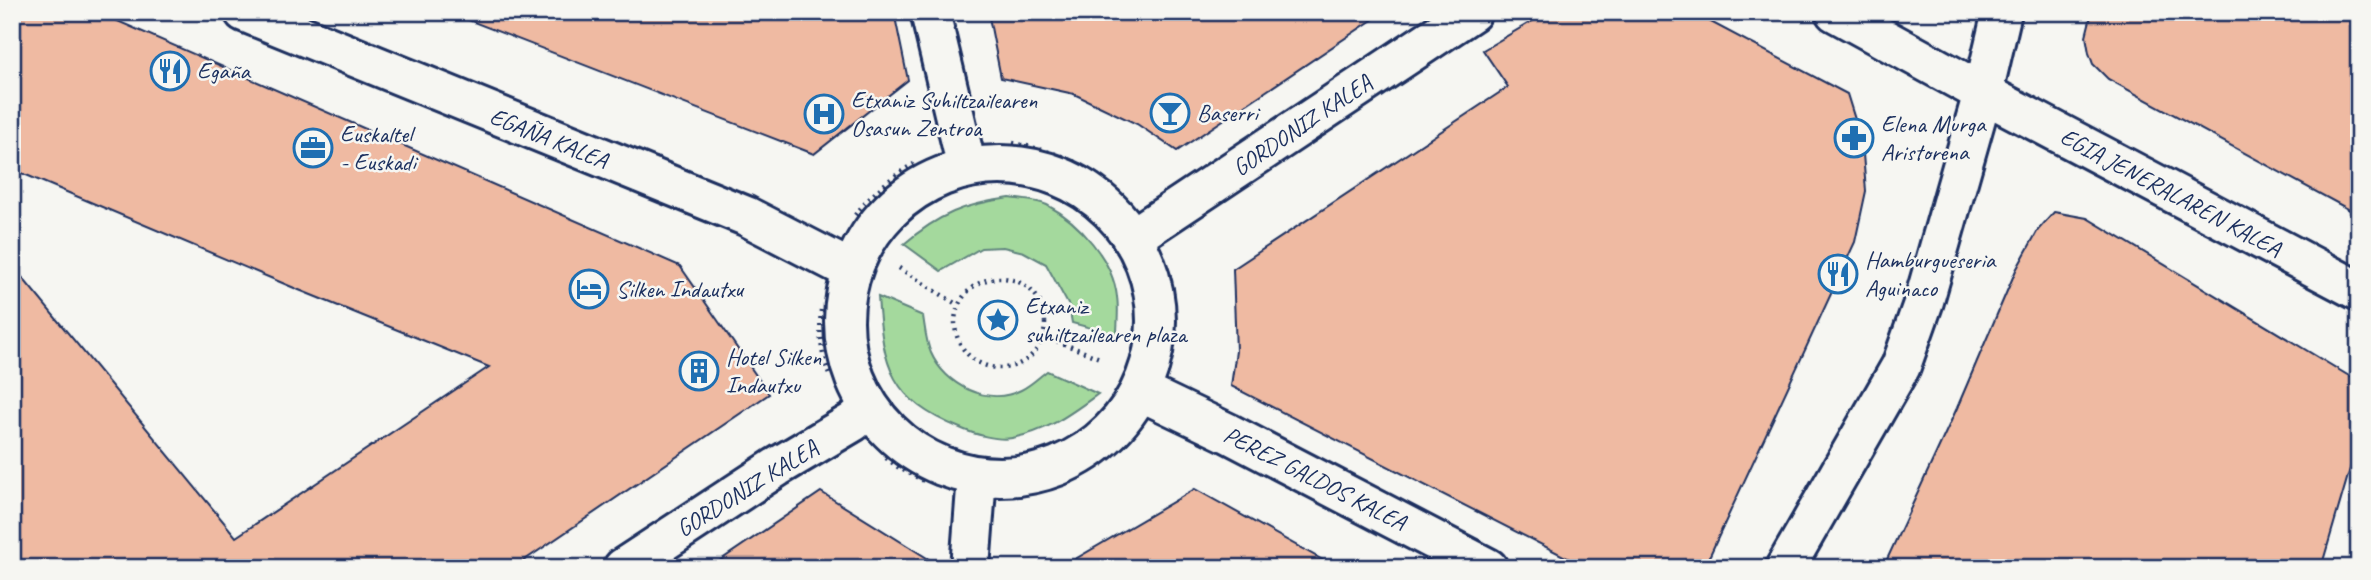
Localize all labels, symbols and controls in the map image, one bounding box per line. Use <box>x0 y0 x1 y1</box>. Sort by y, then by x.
restaurant icon: Egaña <box>149 50 191 92</box>
place label: Egaña <box>197 56 252 86</box>
street label: GORDONIZ KALEA <box>1227 67 1378 183</box>
place label: Etxaniz Suhiltzailearen Osasun Zentroa <box>851 85 1038 143</box>
bar icon: Baserri <box>1149 92 1191 134</box>
hospital icon: Etxaniz Suhiltzailearen Osasun Zentroa <box>803 93 845 135</box>
place label: Baserri <box>1197 98 1261 128</box>
street label: EGAÑA KALEA <box>486 101 613 176</box>
place label: Elena Murga Aristorena <box>1881 109 1987 167</box>
pharmacy icon: Elena Murga Aristorena <box>1833 117 1875 159</box>
place label: Euskaltel - Euskadi <box>340 119 419 177</box>
street label: EGIA JENERALAREN KALEA <box>2055 121 2287 263</box>
office icon: Euskaltel - Euskadi <box>292 127 334 169</box>
place label: Hamburgueseria Aguinaco <box>1865 245 1997 303</box>
restaurant icon: Hamburgueseria Aguinaco <box>1817 253 1859 295</box>
hotel icon: Silken Indautxu <box>568 268 610 310</box>
place label: Silken Indautxu <box>616 274 745 304</box>
place label: Etxaniz suhiltzailearen plaza <box>1025 291 1188 349</box>
place icon: Etxaniz suhiltzailearen plaza <box>977 299 1019 341</box>
place label: Hotel Silken Indautxu <box>726 342 822 400</box>
building icon: Hotel Silken Indautxu <box>678 350 720 392</box>
street label: PEREZ GALDOS KALEA <box>1219 419 1412 537</box>
street label: GORDONIZ KALEA <box>671 432 824 544</box>

